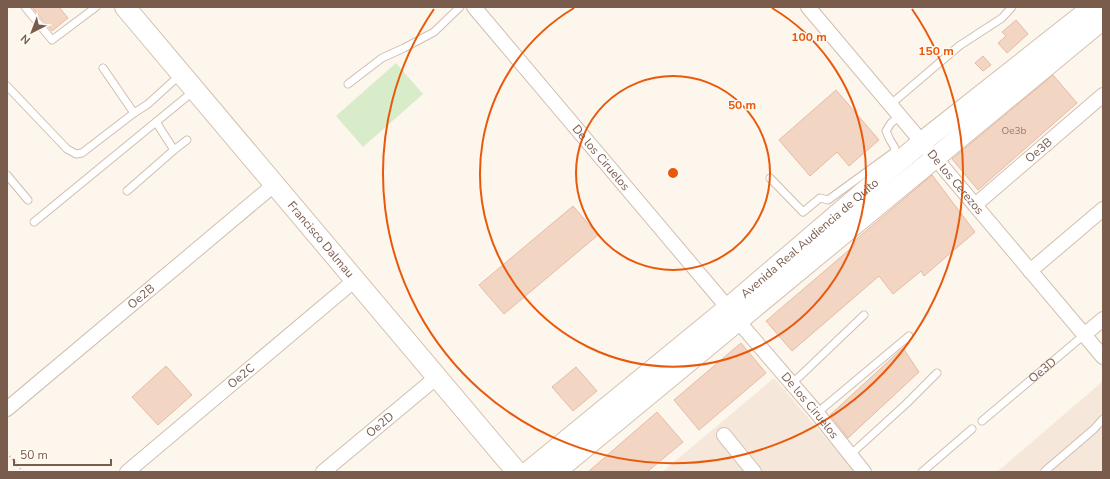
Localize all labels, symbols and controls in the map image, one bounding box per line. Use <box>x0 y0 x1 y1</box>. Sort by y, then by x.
north arrow <box>12 12 52 52</box>
text: 100 m <box>791 29 827 45</box>
text: N <box>18 31 34 47</box>
text: 150 m <box>918 43 954 59</box>
text: 50 m <box>728 97 756 113</box>
street label: De los Ciruelos <box>569 121 634 194</box>
house number: Oe3b <box>1002 124 1027 138</box>
street label: Oe3B <box>1022 134 1056 166</box>
street label: De los Cerezos <box>924 146 988 218</box>
centre of rings <box>666 166 680 180</box>
street label: Avenida Real Audiencia de Quito <box>737 174 882 302</box>
street label: Francisco Dalmau <box>284 198 358 281</box>
street label: Oe2B <box>124 280 158 313</box>
street label: Oe3D <box>1025 354 1060 386</box>
street label: Oe2C <box>224 360 258 392</box>
street label: De los Ciruelos <box>778 369 842 442</box>
street label: Oe2D <box>363 408 397 441</box>
scale bar <box>14 441 111 467</box>
text: 50 m <box>20 447 48 463</box>

